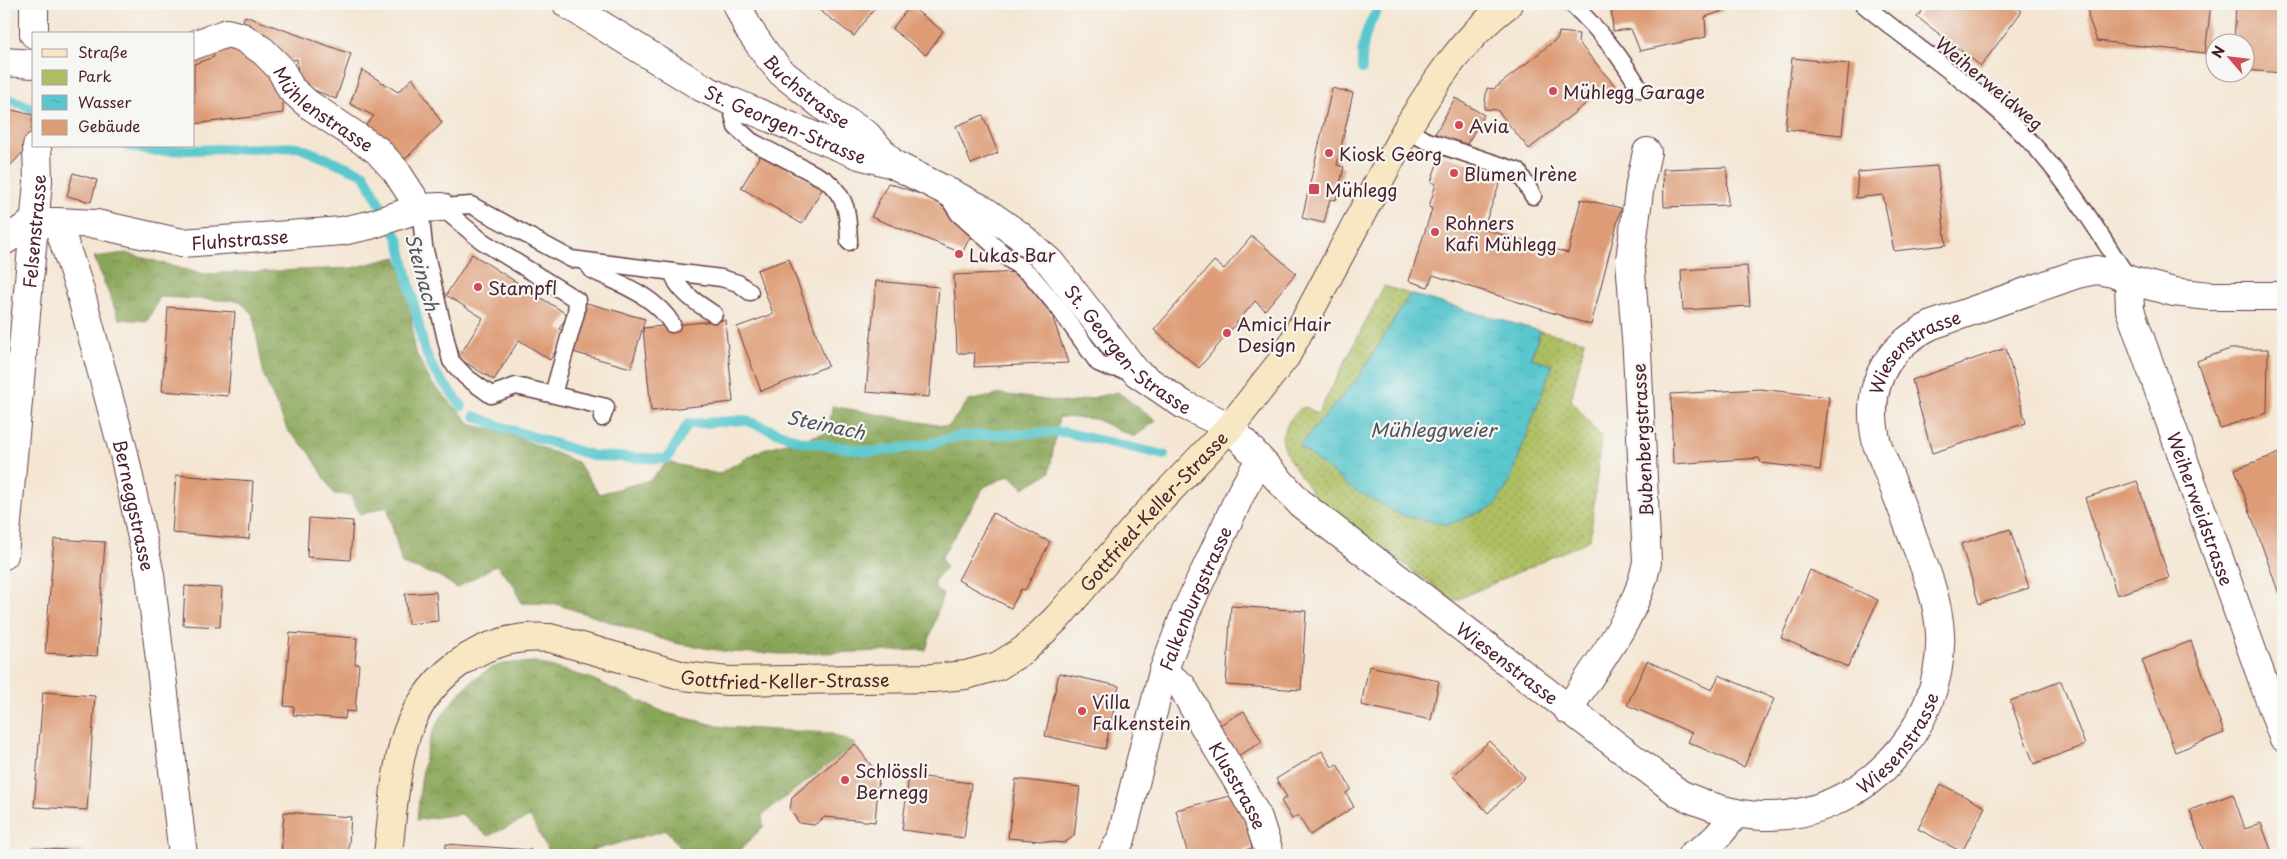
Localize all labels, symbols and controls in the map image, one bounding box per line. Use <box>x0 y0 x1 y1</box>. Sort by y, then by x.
street label: Weiherweidweg <box>1930 30 2050 136</box>
legend <box>32 32 195 148</box>
north arrow <box>2204 32 2254 82</box>
text: Straße <box>78 40 128 63</box>
text: N <box>2206 42 2230 61</box>
street label: Buchstrasse <box>758 48 856 134</box>
street label: Mühlenstrasse <box>268 61 379 158</box>
text: Park <box>78 64 112 87</box>
street label: St. Georgen-Strasse <box>700 77 869 170</box>
place label: Mühlegg Garage <box>1563 78 1705 105</box>
marker: Mühlegg Garage <box>1547 85 1559 97</box>
text: Wasser <box>78 90 131 113</box>
place label: Avia <box>1469 112 1510 139</box>
text: Gebäude <box>78 114 140 137</box>
marker: Avia <box>1453 119 1465 131</box>
place label: Kiosk Georg <box>1339 140 1442 167</box>
marker: Kiosk Georg <box>1323 147 1335 159</box>
place label: Blumen Irène <box>1464 160 1578 187</box>
marker: Blumen Irène <box>1448 167 1460 179</box>
street label: Felsenstrasse <box>15 174 52 289</box>
place label: Mühlegg <box>1325 176 1398 203</box>
marker: Mühlegg <box>1307 182 1321 196</box>
place label: Rohners Kafi Mühlegg <box>1445 209 1557 257</box>
street label: Fluhstrasse <box>190 222 289 256</box>
marker: Rohners Kafi Mühlegg <box>1429 226 1441 238</box>
water label: Steinach <box>399 230 447 315</box>
place label: Lukas Bar <box>969 241 1056 268</box>
marker: Lukas Bar <box>953 248 965 260</box>
place label: Stampfl <box>488 274 557 301</box>
street label: St. Georgen-Strasse <box>1059 279 1196 420</box>
marker: Stampfl <box>472 281 484 293</box>
street label: Wiesenstrasse <box>1861 303 1964 397</box>
place label: Amici Hair Design <box>1237 310 1332 358</box>
marker: Amici Hair Design <box>1221 327 1233 339</box>
street label: Bubenbergstrasse <box>1624 363 1660 517</box>
water label: Steinach <box>784 402 868 446</box>
water label: Mühleggweier <box>1370 415 1498 443</box>
street label: Gottfried-Keller-Strasse <box>1073 424 1233 597</box>
street label: Weiherweidstrasse <box>2161 428 2241 589</box>
street label: Berneggstrasse <box>107 436 162 573</box>
street label: Falkenburgstrasse <box>1151 521 1238 674</box>
street label: Wiesenstrasse <box>1451 614 1565 710</box>
street label: Gottfried-Keller-Strasse <box>679 662 890 695</box>
place label: Villa Falkenstein <box>1092 688 1191 736</box>
street label: Wiesenstrasse <box>1850 688 1944 799</box>
marker: Villa Falkenstein <box>1076 705 1088 717</box>
street label: Klusstrasse <box>1203 736 1274 832</box>
place label: Schlössli Bernegg <box>855 757 928 805</box>
marker: Schlössli Bernegg <box>839 774 851 786</box>

